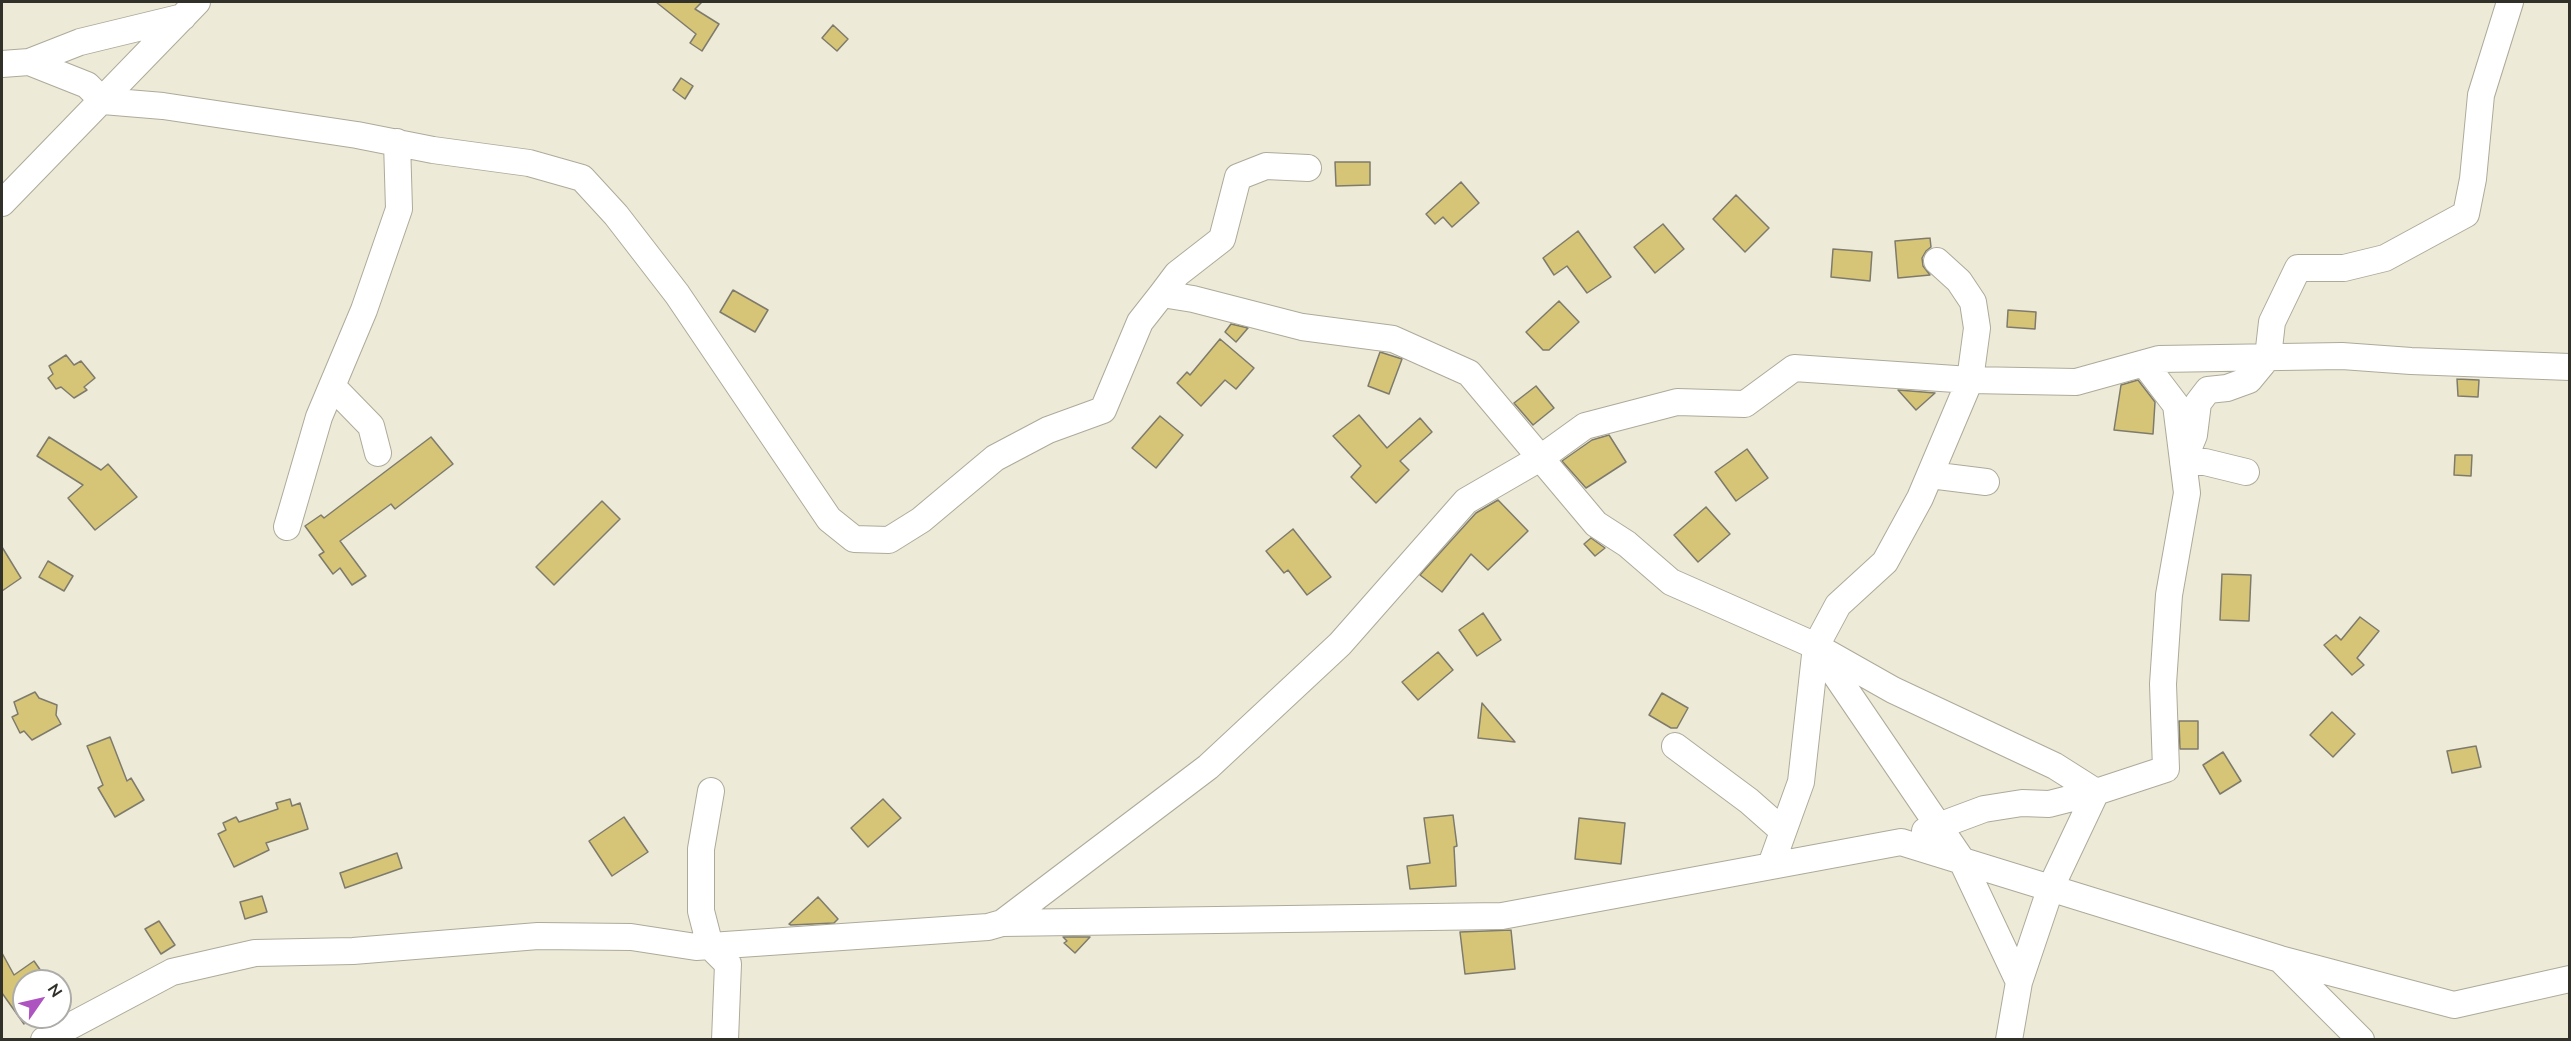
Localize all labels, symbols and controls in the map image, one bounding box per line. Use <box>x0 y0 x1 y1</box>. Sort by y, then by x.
north arrow <box>12 969 72 1029</box>
text: N <box>44 979 67 1001</box>

